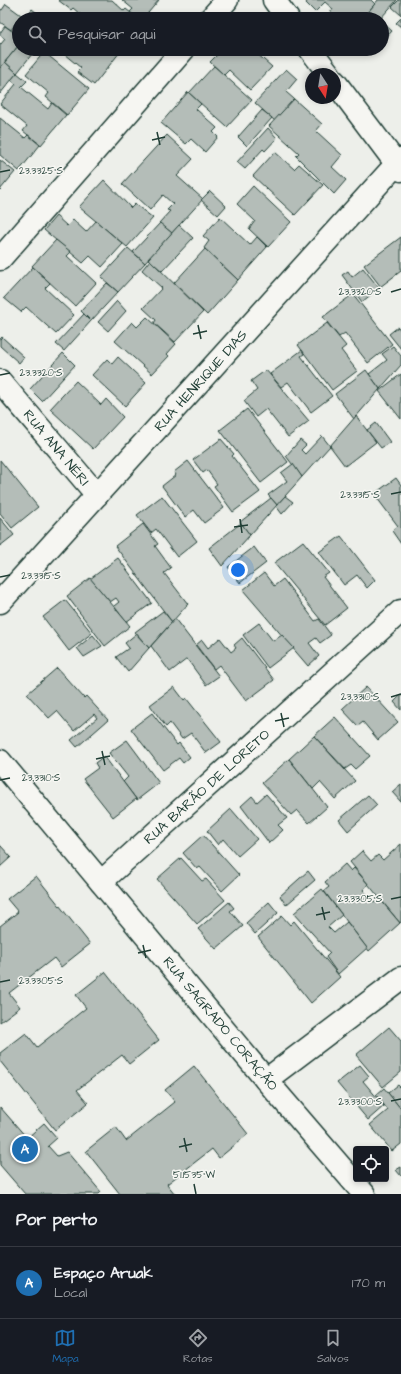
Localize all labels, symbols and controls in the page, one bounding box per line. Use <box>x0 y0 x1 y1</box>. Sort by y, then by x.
search box <box>12 12 389 56</box>
icon: search <box>26 23 48 45</box>
text: Pesquisar aqui <box>58 24 155 45</box>
north arrow <box>305 68 341 104</box>
text: 23.3325°S <box>19 164 63 178</box>
text: 23.3320°S <box>338 285 382 299</box>
street label: RUA HENRIQUE DIAS <box>150 326 252 436</box>
text: 23.3320°S <box>19 366 63 380</box>
street label: RUA ANA NÉRI <box>18 406 94 490</box>
text: 23.3315°S <box>340 488 380 502</box>
your location <box>228 560 248 580</box>
text: 23.3315°S <box>21 569 61 583</box>
text: 23.3310°S <box>341 690 380 704</box>
street label: RUA BARÃO DE LORETO <box>139 725 275 849</box>
text: 23.3310°S <box>22 771 61 785</box>
text: 23.3305°S <box>338 892 383 906</box>
street label: RUA SAGRADO CORAÇÃO <box>158 953 282 1095</box>
text: 23.3305°S <box>19 974 64 988</box>
text: 23.3300°S <box>338 1095 382 1109</box>
pin: A <box>12 1134 38 1164</box>
map controls <box>353 1146 389 1182</box>
button: locate <box>353 1146 389 1182</box>
text: 51.1535°W <box>173 1168 216 1182</box>
text: Por perto <box>16 1208 97 1232</box>
text: Espaço Aruak <box>54 1263 153 1284</box>
text: A <box>25 1274 33 1292</box>
text: 170 m <box>352 1274 385 1292</box>
text: Local <box>54 1284 87 1302</box>
tab: Mapa <box>52 1327 79 1366</box>
tab: Rotas <box>183 1327 213 1366</box>
tab: Salvos <box>317 1327 349 1366</box>

